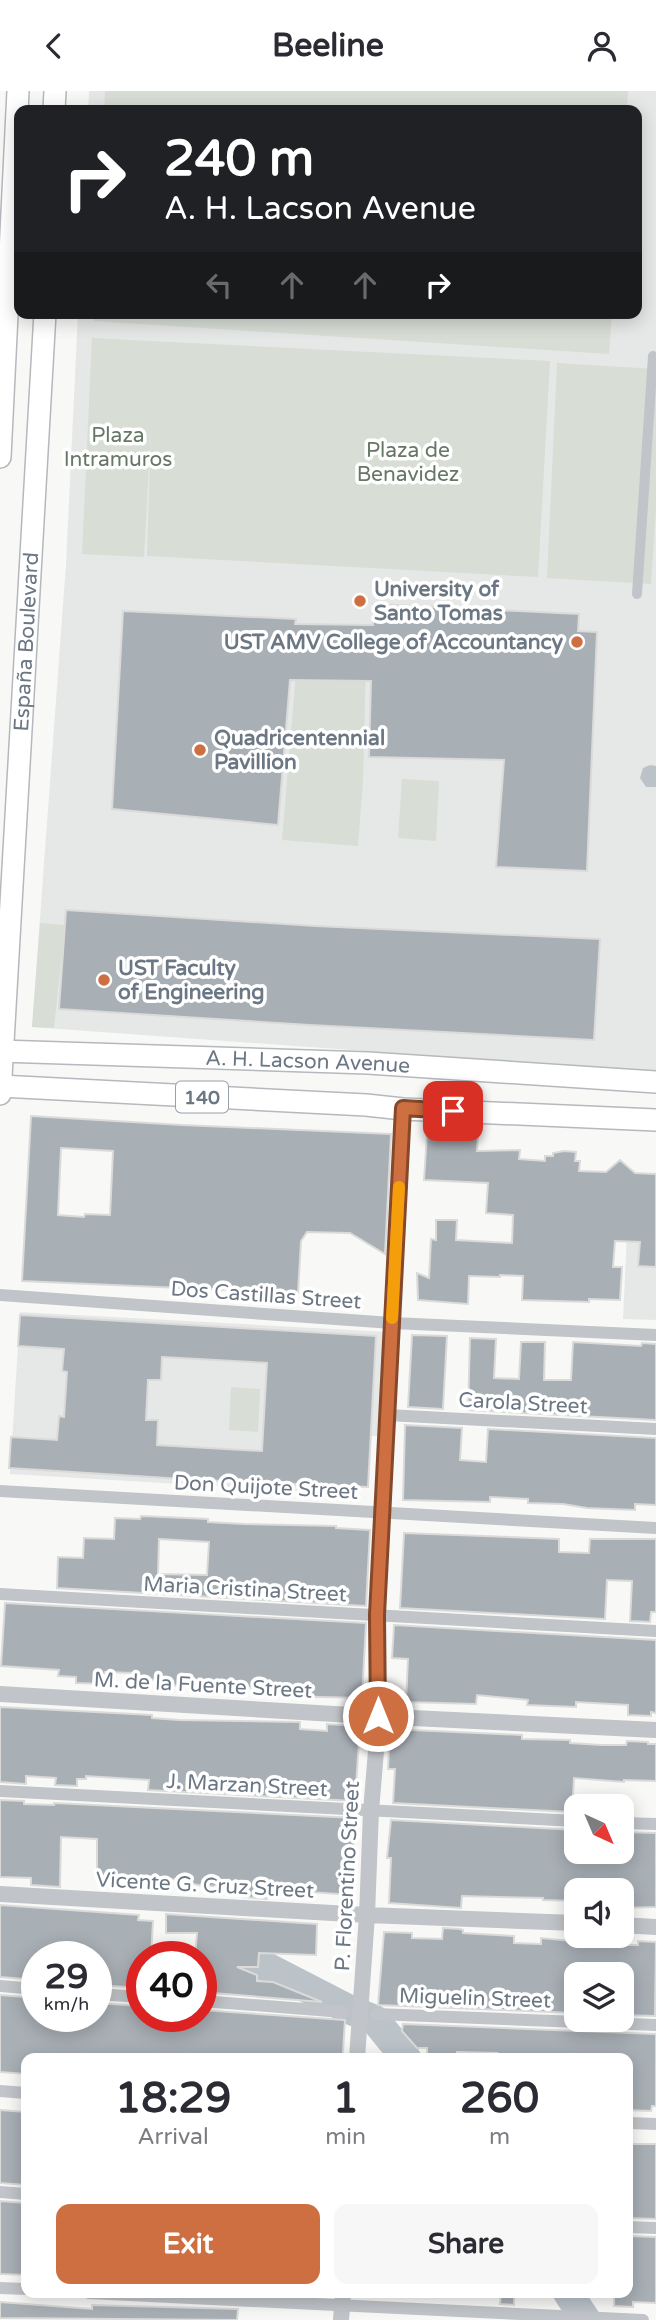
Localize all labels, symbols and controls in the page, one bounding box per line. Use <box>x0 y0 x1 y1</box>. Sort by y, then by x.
icon: back <box>35 27 73 65</box>
text: Beeline <box>272 27 384 65</box>
icon: person <box>583 27 621 65</box>
text: 240 m <box>164 130 314 189</box>
icon: right <box>49 133 140 224</box>
text: A. H. Lacson Avenue <box>164 190 476 228</box>
icon: left <box>200 266 238 304</box>
icon: ahead <box>273 266 311 304</box>
icon: ahead <box>346 266 384 304</box>
icon: right <box>419 266 457 304</box>
park label: Plaza Intramuros <box>64 423 172 472</box>
park label: Plaza de Benavidez <box>357 438 459 487</box>
street label: España Boulevard <box>9 552 44 732</box>
place label: University of Santo Tomas <box>374 577 503 626</box>
marker: University of Santo Tomas <box>352 593 368 609</box>
place label: UST AMV College of Accountancy <box>224 630 564 655</box>
marker: UST AMV College of Accountancy <box>569 634 585 650</box>
place label: Quadricentennial Pavillion <box>214 726 385 775</box>
marker: Quadricentennial Pavillion <box>192 742 208 758</box>
place label: UST Faculty of Engineering <box>118 956 265 1005</box>
marker: UST Faculty of Engineering <box>96 972 112 988</box>
street label: A. H. Lacson Avenue <box>205 1046 411 1079</box>
road number: 140 <box>176 1081 228 1113</box>
pin <box>423 1081 483 1141</box>
icon: arrive <box>434 1092 472 1130</box>
street label: Dos Castillas Street <box>170 1276 362 1315</box>
street label: Carola Street <box>458 1388 588 1419</box>
street label: Don Quijote Street <box>173 1470 359 1505</box>
street label: Maria Cristina Street <box>143 1572 347 1607</box>
street label: M. de la Fuente Street <box>93 1667 313 1704</box>
position arrow <box>341 1679 415 1753</box>
street label: J. Marzan Street <box>166 1769 328 1802</box>
street label: P. Florentino Street <box>330 1780 365 1972</box>
north arrow <box>564 1794 634 1864</box>
map controls <box>564 1794 634 2032</box>
street label: Vicente G. Cruz Street <box>95 1867 315 1904</box>
button: sound <box>564 1878 634 1948</box>
speed limit sign: 40 <box>126 1941 217 2032</box>
text: 29 <box>45 1956 88 1998</box>
button: layers <box>564 1962 634 2032</box>
street label: Miguelin Street <box>399 1983 551 2014</box>
text: km/h <box>44 1993 89 2015</box>
text: 18:29 <box>115 2073 231 2124</box>
text: 1 <box>332 2073 359 2124</box>
text: 260 <box>460 2073 539 2124</box>
text: Arrival <box>138 2123 209 2151</box>
text: min <box>325 2123 366 2151</box>
text: m <box>489 2123 510 2151</box>
button: Exit <box>56 2204 320 2284</box>
button: Share <box>334 2204 598 2284</box>

